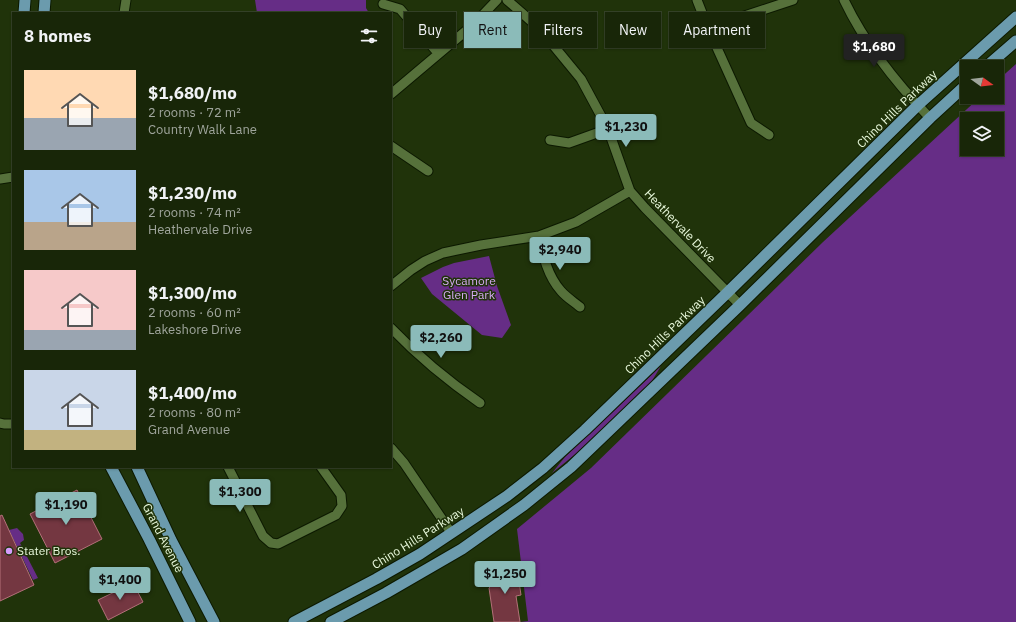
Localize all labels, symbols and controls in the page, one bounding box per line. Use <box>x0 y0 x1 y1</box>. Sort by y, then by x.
chip: Buy <box>404 12 456 48</box>
chip: Rent <box>464 12 521 48</box>
chip: Filters <box>529 12 597 48</box>
chip: New <box>605 12 661 48</box>
chip: Apartment <box>669 12 765 48</box>
text: 8 homes <box>24 25 91 47</box>
icon: filters <box>358 25 380 47</box>
pin: $1,680 <box>841 34 907 68</box>
text: $1,680 <box>852 38 896 55</box>
north arrow <box>960 60 1004 104</box>
map controls <box>960 60 1004 156</box>
street label: Chino Hills Parkway <box>853 66 940 151</box>
text: $1,680/mo <box>148 82 237 104</box>
icon: home <box>56 86 104 134</box>
text: 2 rooms · 72 m² <box>148 104 241 121</box>
button: layers <box>960 112 1004 156</box>
pin: $1,230 <box>593 114 659 148</box>
text: $1,230 <box>604 118 648 135</box>
text: Country Walk Lane <box>148 121 257 138</box>
text: $1,230/mo <box>148 182 237 204</box>
icon: home <box>56 186 104 234</box>
street label: Heathervale Drive <box>641 186 720 266</box>
text: 2 rooms · 74 m² <box>148 204 241 221</box>
text: Heathervale Drive <box>148 221 252 238</box>
pin: $2,940 <box>527 237 593 271</box>
text: $2,940 <box>538 241 582 258</box>
park label: Sycamore Glen Park <box>442 273 496 302</box>
text: $1,300/mo <box>148 282 237 304</box>
icon: home <box>56 286 104 334</box>
street label: Chino Hills Parkway <box>621 292 708 377</box>
text: 2 rooms · 60 m² <box>148 304 241 321</box>
text: Lakeshore Drive <box>148 321 241 338</box>
pin: $2,260 <box>408 325 474 359</box>
text: $2,260 <box>419 329 463 346</box>
text: $1,400/mo <box>148 382 237 404</box>
icon: home <box>56 386 104 434</box>
text: 2 rooms · 80 m² <box>148 404 241 421</box>
text: Grand Avenue <box>148 421 230 438</box>
pin: $1,300 <box>207 479 273 513</box>
text: $1,300 <box>218 483 262 500</box>
pin: $1,190 <box>33 492 99 526</box>
text: $1,190 <box>44 496 88 513</box>
street label: Grand Avenue <box>140 501 188 575</box>
street label: Chino Hills Parkway <box>369 503 467 572</box>
place label: Stater Bros. <box>17 543 81 558</box>
marker: Stater Bros. <box>4 546 14 556</box>
pin: $1,250 <box>472 561 538 595</box>
text: $1,250 <box>483 565 527 582</box>
pin: $1,400 <box>87 567 153 601</box>
text: $1,400 <box>98 571 142 588</box>

